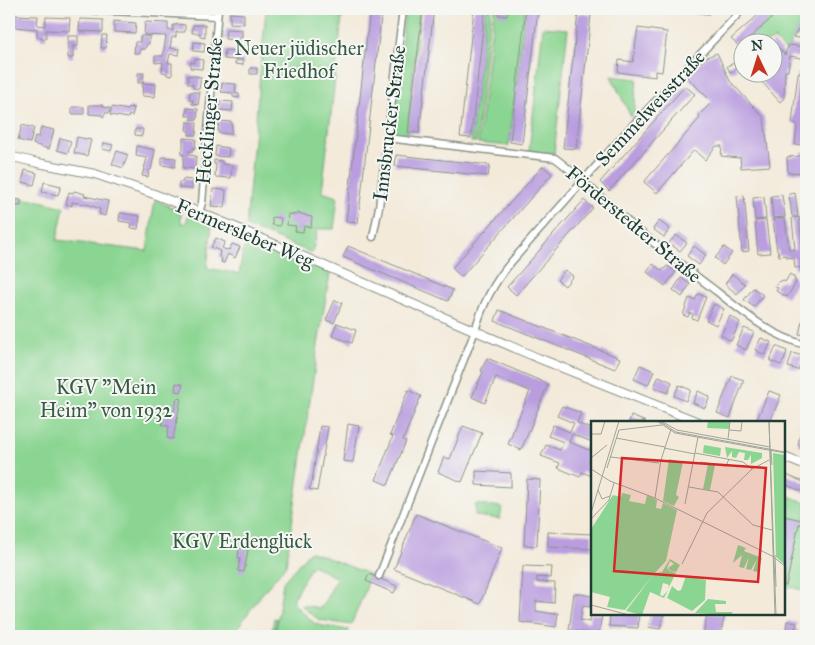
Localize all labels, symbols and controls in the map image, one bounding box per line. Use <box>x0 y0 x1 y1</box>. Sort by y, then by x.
north arrow <box>732 32 782 82</box>
street label: Hecklinger Straße <box>191 36 228 186</box>
park label: Neuer jüdischer Friedhof <box>234 36 364 83</box>
text: N <box>751 37 764 54</box>
street label: Innsbrucker Straße <box>368 44 410 202</box>
street label: Semmelweisstraße <box>590 45 710 171</box>
street label: Förderstedter Straße <box>561 160 707 288</box>
street label: Fermersleber Weg <box>172 193 318 274</box>
park label: KGV "Mein Heim" von 1932 <box>40 375 172 422</box>
inset map <box>591 421 785 615</box>
park label: KGV Erdenglück <box>172 529 313 554</box>

